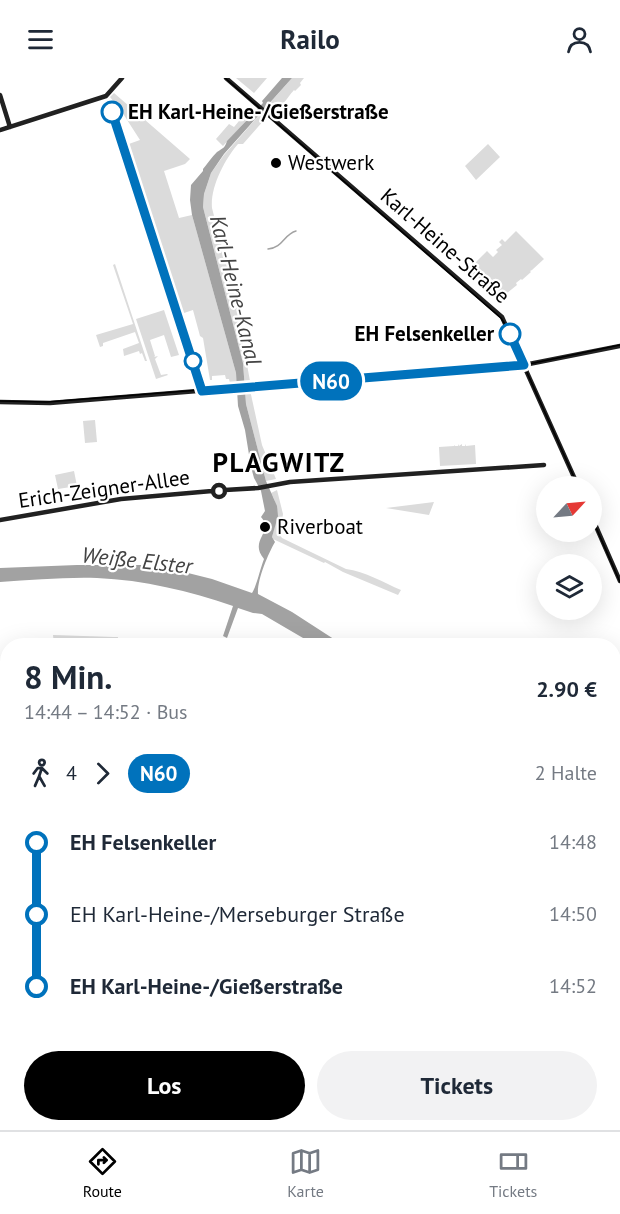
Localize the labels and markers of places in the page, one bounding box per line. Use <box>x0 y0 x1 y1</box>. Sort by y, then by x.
place label: EH Karl-Heine-/Gießerstraße <box>128 98 389 125</box>
marker: EH Karl-Heine-/Gießerstraße <box>101 101 123 123</box>
place label: Westwerk <box>288 149 374 176</box>
marker: Westwerk <box>269 156 283 170</box>
place label: EH Felsenkeller <box>354 320 495 347</box>
marker: EH Felsenkeller <box>499 323 521 345</box>
unlabelled marker <box>184 352 202 370</box>
place label: Riverboat <box>277 513 363 540</box>
marker: Riverboat <box>258 520 272 534</box>

